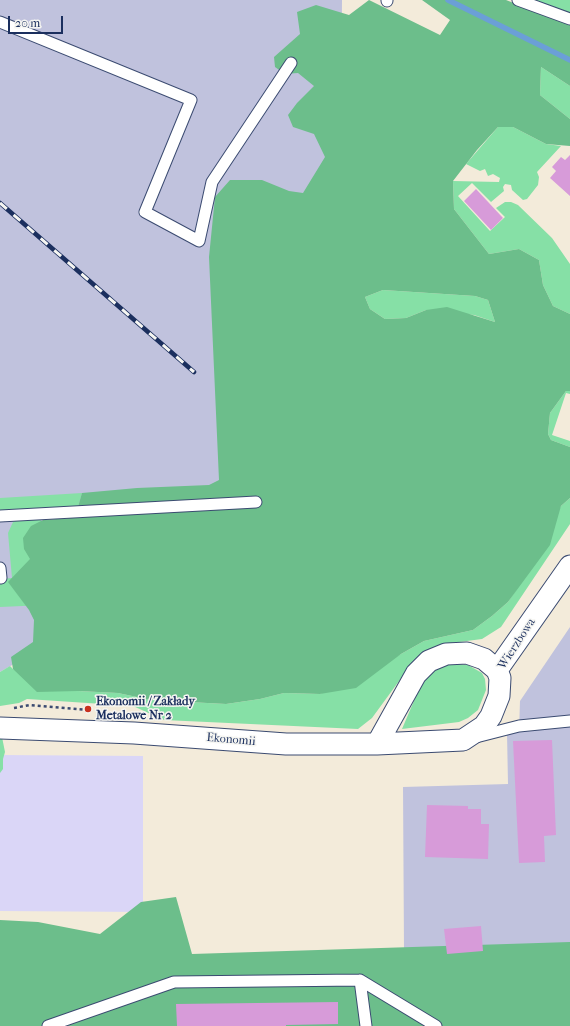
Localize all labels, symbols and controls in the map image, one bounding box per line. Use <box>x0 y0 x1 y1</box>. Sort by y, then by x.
scale bar <box>10 8 65 34</box>
text: 20 m <box>15 16 40 30</box>
street label: Wierzbowa <box>495 616 539 672</box>
place label: Ekonomii / Zakłady Metalowe Nr 2 <box>96 695 195 723</box>
marker: Ekonomii / Zakłady Metalowe Nr 2 <box>83 704 93 714</box>
street label: Ekonomii <box>206 731 256 749</box>

